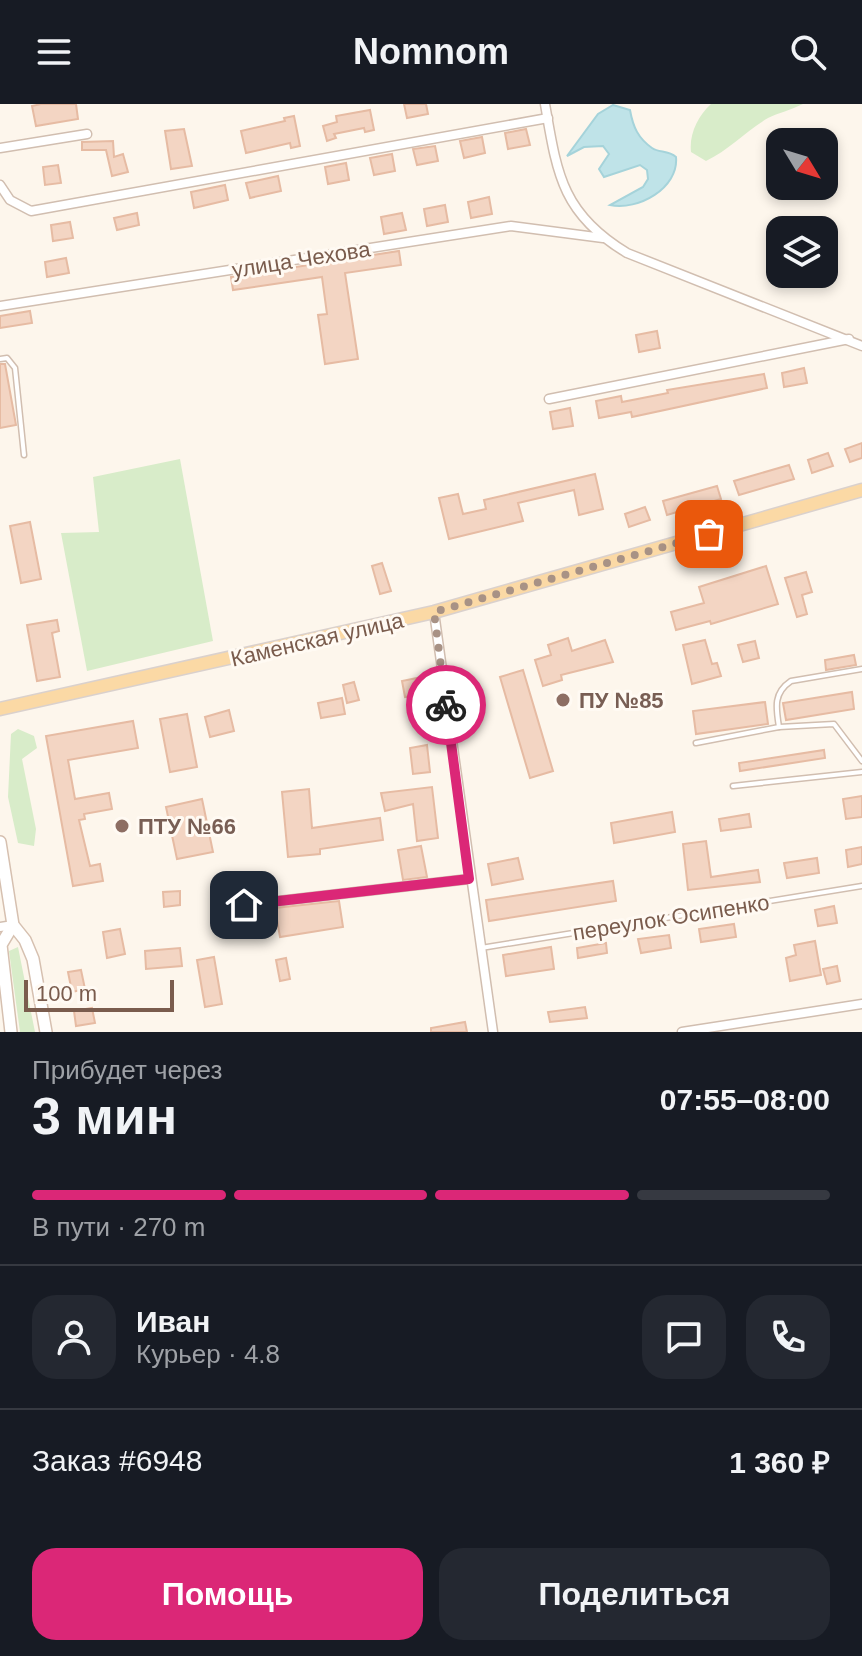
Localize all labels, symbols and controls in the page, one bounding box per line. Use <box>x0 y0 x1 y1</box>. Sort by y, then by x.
icon: menu <box>32 30 76 74</box>
icon: search <box>786 30 830 74</box>
text: Nomnom <box>353 31 509 72</box>
north arrow <box>766 128 838 200</box>
map controls <box>766 128 838 288</box>
button: layers <box>766 216 838 288</box>
street label: улица Чехова <box>230 236 373 283</box>
pin <box>675 500 743 568</box>
icon: bag <box>687 512 731 556</box>
street label: Каменская улица <box>228 607 407 672</box>
courier <box>406 665 486 745</box>
icon: bike <box>424 683 468 727</box>
place label: ПУ №85 <box>579 688 664 713</box>
marker: ПУ №85 <box>554 691 572 709</box>
place label: ПТУ №66 <box>138 814 236 839</box>
marker: ПТУ №66 <box>113 817 131 835</box>
pin <box>210 871 278 939</box>
icon: home <box>222 883 266 927</box>
street label: переулок Осипенко <box>571 890 771 945</box>
scale bar <box>24 976 174 1012</box>
text: 100 m <box>36 981 97 1006</box>
text: Прибудет через <box>32 1055 222 1085</box>
text: 07:55–08:00 <box>660 1083 830 1116</box>
text: 3 мин <box>32 1087 177 1145</box>
text: В пути · 270 m <box>32 1212 205 1242</box>
button: person <box>32 1295 116 1379</box>
button: chat <box>642 1295 726 1379</box>
button: phone <box>746 1295 830 1379</box>
text: Иван <box>136 1305 210 1338</box>
text: Курьер · 4.8 <box>136 1339 280 1369</box>
text: Заказ #6948 <box>32 1444 202 1477</box>
text: 1 360 ₽ <box>729 1446 830 1479</box>
button: Помощь <box>32 1548 423 1640</box>
button: Поделиться <box>439 1548 830 1640</box>

